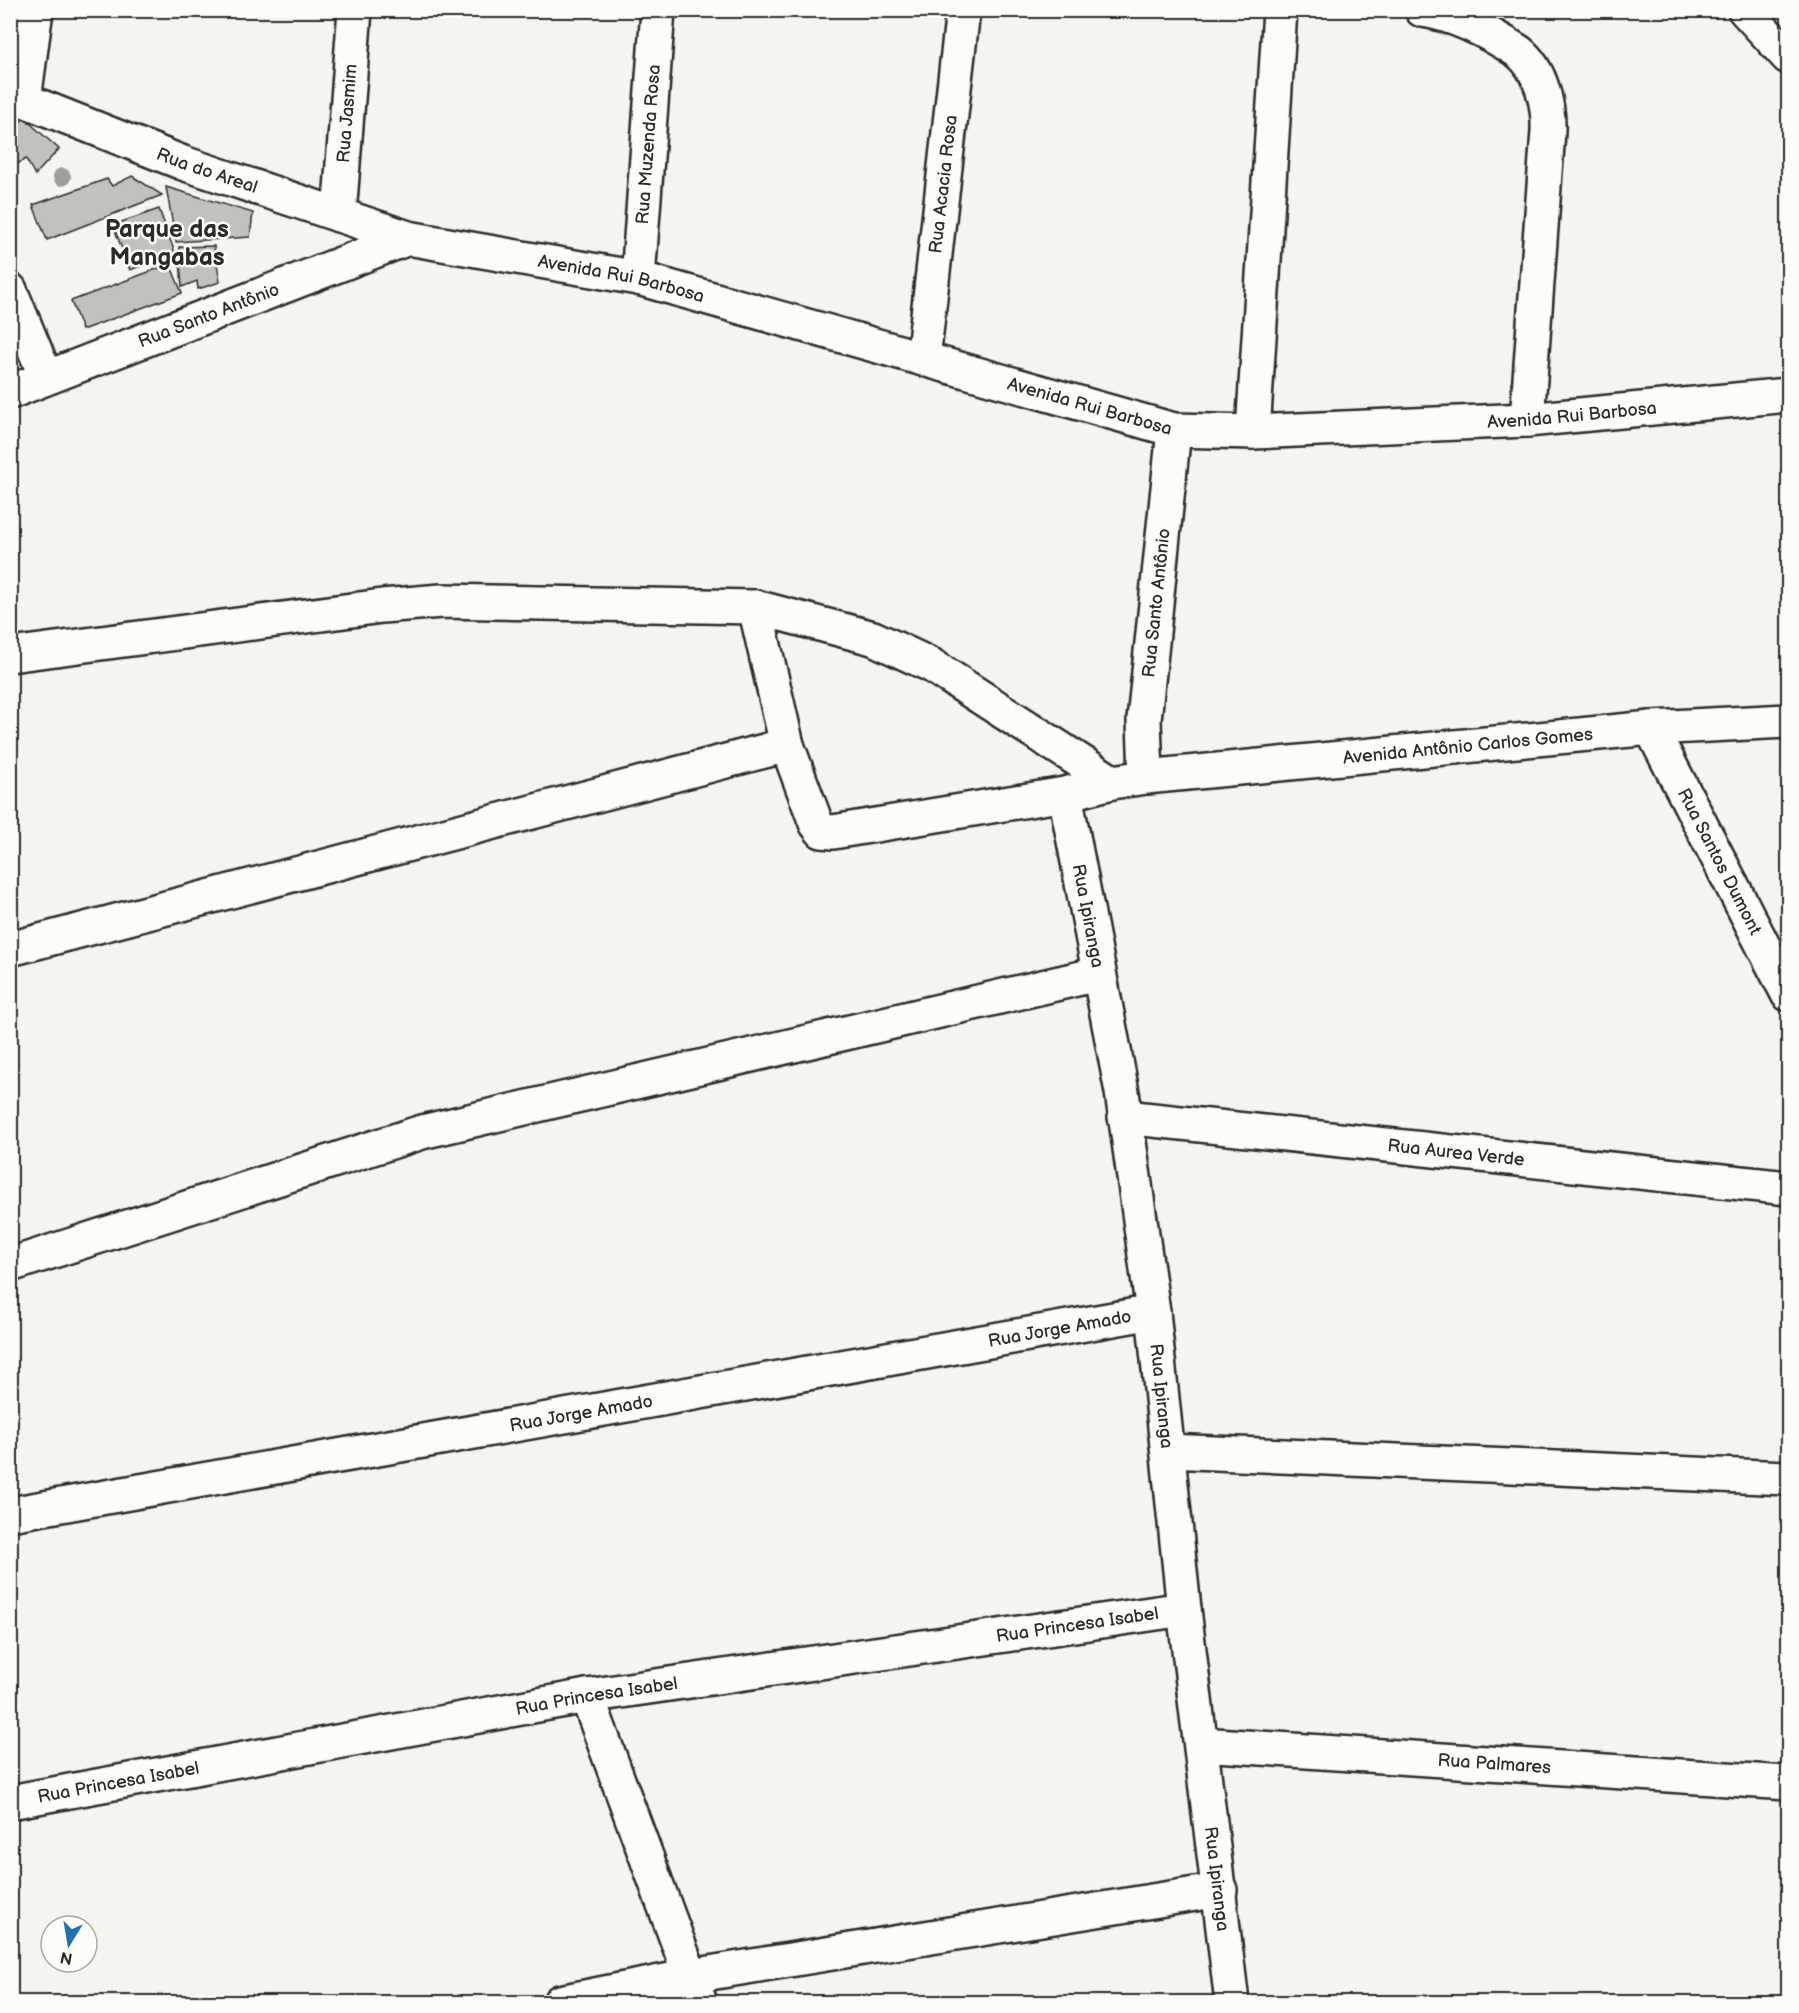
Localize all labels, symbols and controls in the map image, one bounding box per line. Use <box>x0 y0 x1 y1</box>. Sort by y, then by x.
street label: Rua Jasmim <box>333 63 362 164</box>
street label: Rua Muzenda Rosa <box>632 64 665 225</box>
street label: Rua Acacia Rosa <box>925 114 962 255</box>
street label: Rua do Areal <box>154 144 260 198</box>
district label: Parque das Mangabas <box>105 215 229 272</box>
street label: Avenida Rui Barbosa <box>536 251 707 307</box>
street label: Rua Santo Antônio <box>135 279 282 352</box>
street label: Avenida Rui Barbosa <box>1005 373 1174 440</box>
street label: Avenida Rui Barbosa <box>1487 398 1658 433</box>
street label: Rua Santo Antônio <box>1138 528 1175 679</box>
street label: Avenida Antônio Carlos Gomes <box>1342 724 1594 769</box>
street label: Rua Santos Dumont <box>1673 785 1766 939</box>
street label: Rua Ipiranga <box>1068 862 1108 970</box>
street label: Rua Aurea Verde <box>1386 1135 1526 1171</box>
street label: Rua Jorge Amado <box>987 1306 1133 1352</box>
street label: Rua Ipiranga <box>1145 1343 1177 1449</box>
street label: Rua Jorge Amado <box>508 1391 654 1437</box>
street label: Rua Princesa Isabel <box>995 1603 1160 1647</box>
street label: Rua Princesa Isabel <box>514 1673 679 1720</box>
street label: Rua Palmares <box>1437 1750 1552 1778</box>
street label: Rua Princesa Isabel <box>36 1757 201 1808</box>
street label: Rua Ipiranga <box>1200 1825 1233 1932</box>
north arrow <box>39 1914 99 1974</box>
text: N <box>59 1947 74 1968</box>

